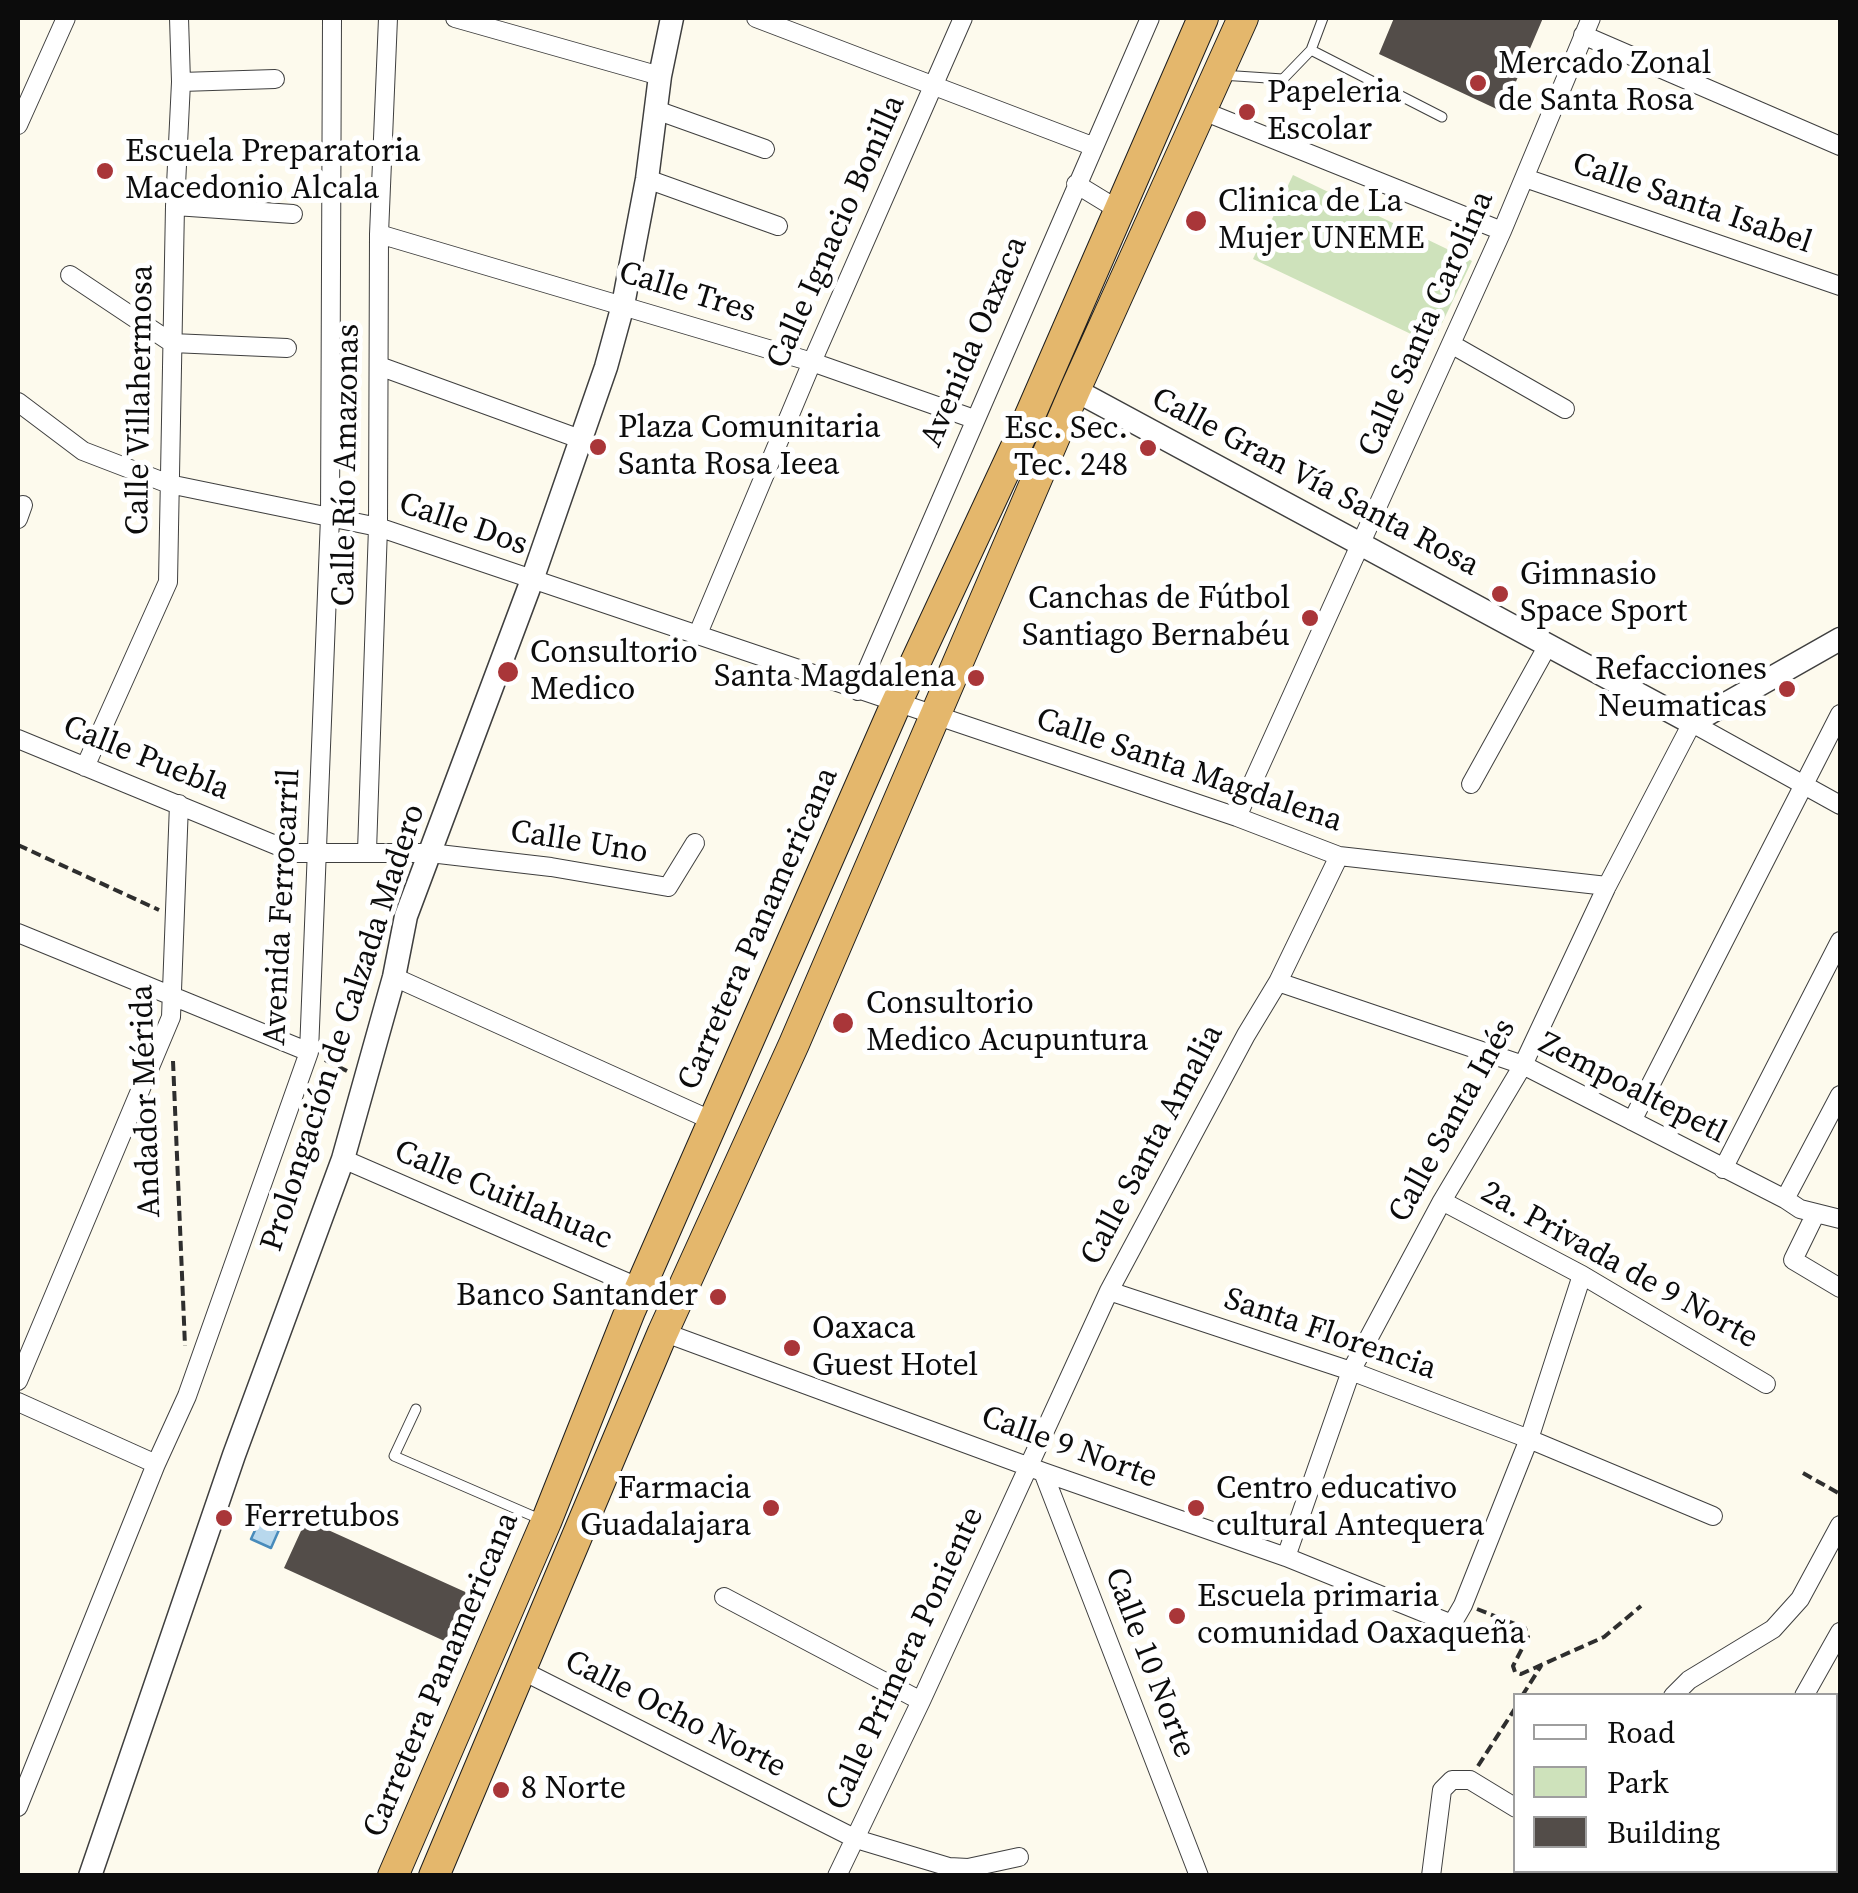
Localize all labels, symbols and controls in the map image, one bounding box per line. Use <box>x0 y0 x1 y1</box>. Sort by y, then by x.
place label: Mercado Zonal de Santa Rosa <box>1498 46 1711 121</box>
marker: Mercado Zonal de Santa Rosa <box>1467 72 1489 94</box>
place label: Papeleria Escolar <box>1267 75 1401 150</box>
street label: Calle Ignacio Bonilla <box>760 90 914 374</box>
marker: Papeleria Escolar <box>1236 101 1258 123</box>
place label: Escuela Preparatoria Macedonio Alcala <box>125 134 420 209</box>
street label: Calle Santa Isabel <box>1567 145 1817 263</box>
marker: Escuela Preparatoria Macedonio Alcala <box>94 160 116 182</box>
place label: Clinica de La Mujer UNEME <box>1218 184 1424 259</box>
street label: Calle Santa Carolina <box>1351 185 1503 463</box>
marker: Clinica de La Mujer UNEME <box>1183 208 1209 234</box>
street label: Avenida Oaxaca <box>913 231 1037 453</box>
street label: Calle Tres <box>614 254 760 332</box>
street label: Calle Villahermosa <box>119 265 163 535</box>
street label: Calle Río Amazonas <box>325 323 369 607</box>
street label: Calle Gran Vía Santa Rosa <box>1145 380 1485 586</box>
place label: Plaza Comunitaria Santa Rosa Ieea <box>618 410 881 485</box>
place label: Esc. Sec. Tec. 248 <box>1004 411 1128 486</box>
marker: Plaza Comunitaria Santa Rosa Ieea <box>587 436 609 458</box>
marker: Esc. Sec. Tec. 248 <box>1137 437 1159 459</box>
street label: Calle Dos <box>394 485 532 565</box>
place label: Gimnasio Space Sport <box>1520 557 1687 632</box>
place label: Canchas de Fútbol Santiago Bernabéu <box>1022 581 1290 656</box>
marker: Gimnasio Space Sport <box>1489 583 1511 605</box>
marker: Canchas de Fútbol Santiago Bernabéu <box>1299 607 1321 629</box>
place label: Consultorio Medico <box>530 635 698 710</box>
place label: Refacciones Neumaticas <box>1595 652 1767 727</box>
marker: Consultorio Medico <box>495 659 521 685</box>
place label: Santa Magdalena <box>714 659 956 697</box>
marker: Santa Magdalena <box>965 667 987 689</box>
marker: Refacciones Neumaticas <box>1776 678 1798 700</box>
street label: Calle Santa Magdalena <box>1031 701 1347 841</box>
street label: Calle Puebla <box>57 708 235 810</box>
street label: Carretera Panamericana <box>670 762 848 1096</box>
street label: Avenida Ferrocarril <box>257 767 309 1047</box>
street label: Prolongación de Calzada Madero <box>254 800 434 1256</box>
street label: Calle Uno <box>508 813 650 873</box>
street label: Andador Mérida <box>124 984 170 1218</box>
place label: Consultorio Medico Acupuntura <box>866 986 1148 1061</box>
marker: Consultorio Medico Acupuntura <box>830 1010 856 1036</box>
street label: Calle Santa Inés <box>1381 1013 1525 1229</box>
street label: Calle Santa Amalia <box>1073 1018 1233 1272</box>
street label: Zempoaltepetl <box>1532 1025 1732 1153</box>
street label: Calle Cuitlahuac <box>388 1133 618 1259</box>
street label: 2a. Privada de 9 Norte <box>1474 1174 1764 1358</box>
place label: Banco Santander <box>456 1278 698 1316</box>
street label: Santa Florencia <box>1219 1281 1441 1389</box>
marker: Banco Santander <box>707 1286 729 1308</box>
place label: Oaxaca Guest Hotel <box>812 1311 978 1386</box>
marker: Oaxaca Guest Hotel <box>781 1337 803 1359</box>
street label: Calle 9 Norte <box>976 1398 1162 1498</box>
place label: Farmacia Guadalajara <box>580 1471 751 1546</box>
place label: Centro educativo cultural Antequera <box>1216 1471 1484 1546</box>
marker: Farmacia Guadalajara <box>760 1497 782 1519</box>
marker: Centro educativo cultural Antequera <box>1185 1497 1207 1519</box>
place label: Ferretubos <box>244 1499 400 1537</box>
street label: Calle Primera Poniente <box>819 1501 993 1817</box>
marker: Ferretubos <box>213 1507 235 1529</box>
street label: Carretera Panamericana <box>356 1507 528 1843</box>
street label: Calle 10 Norte <box>1095 1563 1203 1763</box>
place label: Escuela primaria comunidad Oaxaqueña <box>1197 1579 1526 1654</box>
marker: Escuela primaria comunidad Oaxaqueña <box>1166 1605 1188 1627</box>
street label: Calle Ocho Norte <box>558 1643 792 1787</box>
legend <box>1513 1693 1838 1873</box>
text: Road <box>1607 1712 1675 1753</box>
text: Park <box>1607 1762 1669 1803</box>
place label: 8 Norte <box>521 1771 626 1809</box>
marker: 8 Norte <box>490 1779 512 1801</box>
text: Building <box>1607 1812 1720 1853</box>

